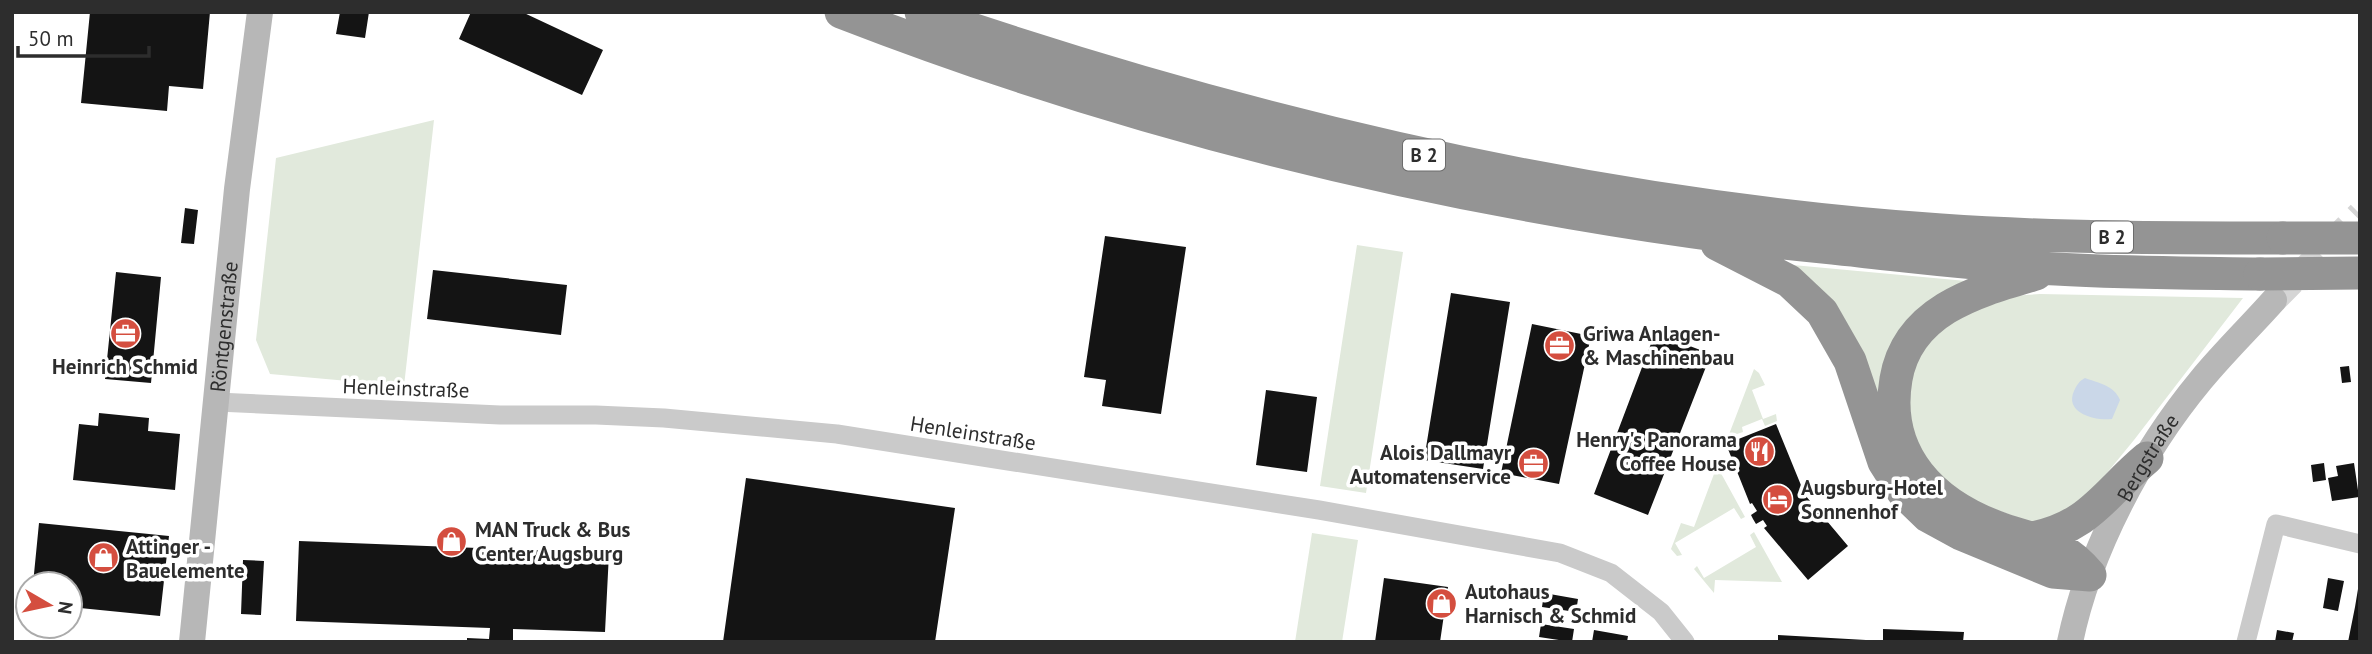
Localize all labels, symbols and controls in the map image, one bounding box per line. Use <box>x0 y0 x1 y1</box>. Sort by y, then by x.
scale bar <box>18 14 149 58</box>
text: 50 m <box>28 25 74 52</box>
road number: B 2 <box>1403 140 1445 170</box>
road number: B 2 <box>2091 221 2133 252</box>
street label: Röntgenstraße <box>203 260 243 393</box>
office icon: Heinrich Schmid <box>108 317 142 351</box>
place label: Griwa Anlagen- & Maschinenbau <box>1583 320 1734 371</box>
office icon: Griwa Anlagen- & Maschinenbau <box>1543 328 1577 362</box>
place label: Heinrich Schmid <box>52 353 198 380</box>
street label: Henleinstraße <box>342 372 470 404</box>
street label: Bergstraße <box>2110 408 2184 506</box>
street label: Henleinstraße <box>908 410 1038 456</box>
place label: Henry's Panorama Coffee House <box>1576 426 1737 477</box>
restaurant icon: Henry's Panorama Coffee House <box>1743 434 1777 468</box>
place label: Alois Dallmayr Automatenservice <box>1350 439 1512 490</box>
office icon: Alois Dallmayr Automatenservice <box>1517 447 1551 481</box>
place label: Augsburg-Hotel Sonnenhof <box>1801 474 1944 525</box>
hotel icon: Augsburg-Hotel Sonnenhof <box>1761 482 1795 516</box>
place label: MAN Truck & Bus Center Augsburg <box>475 516 630 567</box>
shop icon: MAN Truck & Bus Center Augsburg <box>435 524 469 558</box>
place label: Attinger - Bauelemente <box>126 533 245 584</box>
shop icon: Attinger - Bauelemente <box>86 541 120 575</box>
north arrow <box>14 570 84 640</box>
place label: Autohaus Harnisch & Schmid <box>1465 578 1636 629</box>
shop icon: Autohaus Harnisch & Schmid <box>1425 586 1459 620</box>
text: N <box>53 600 79 616</box>

